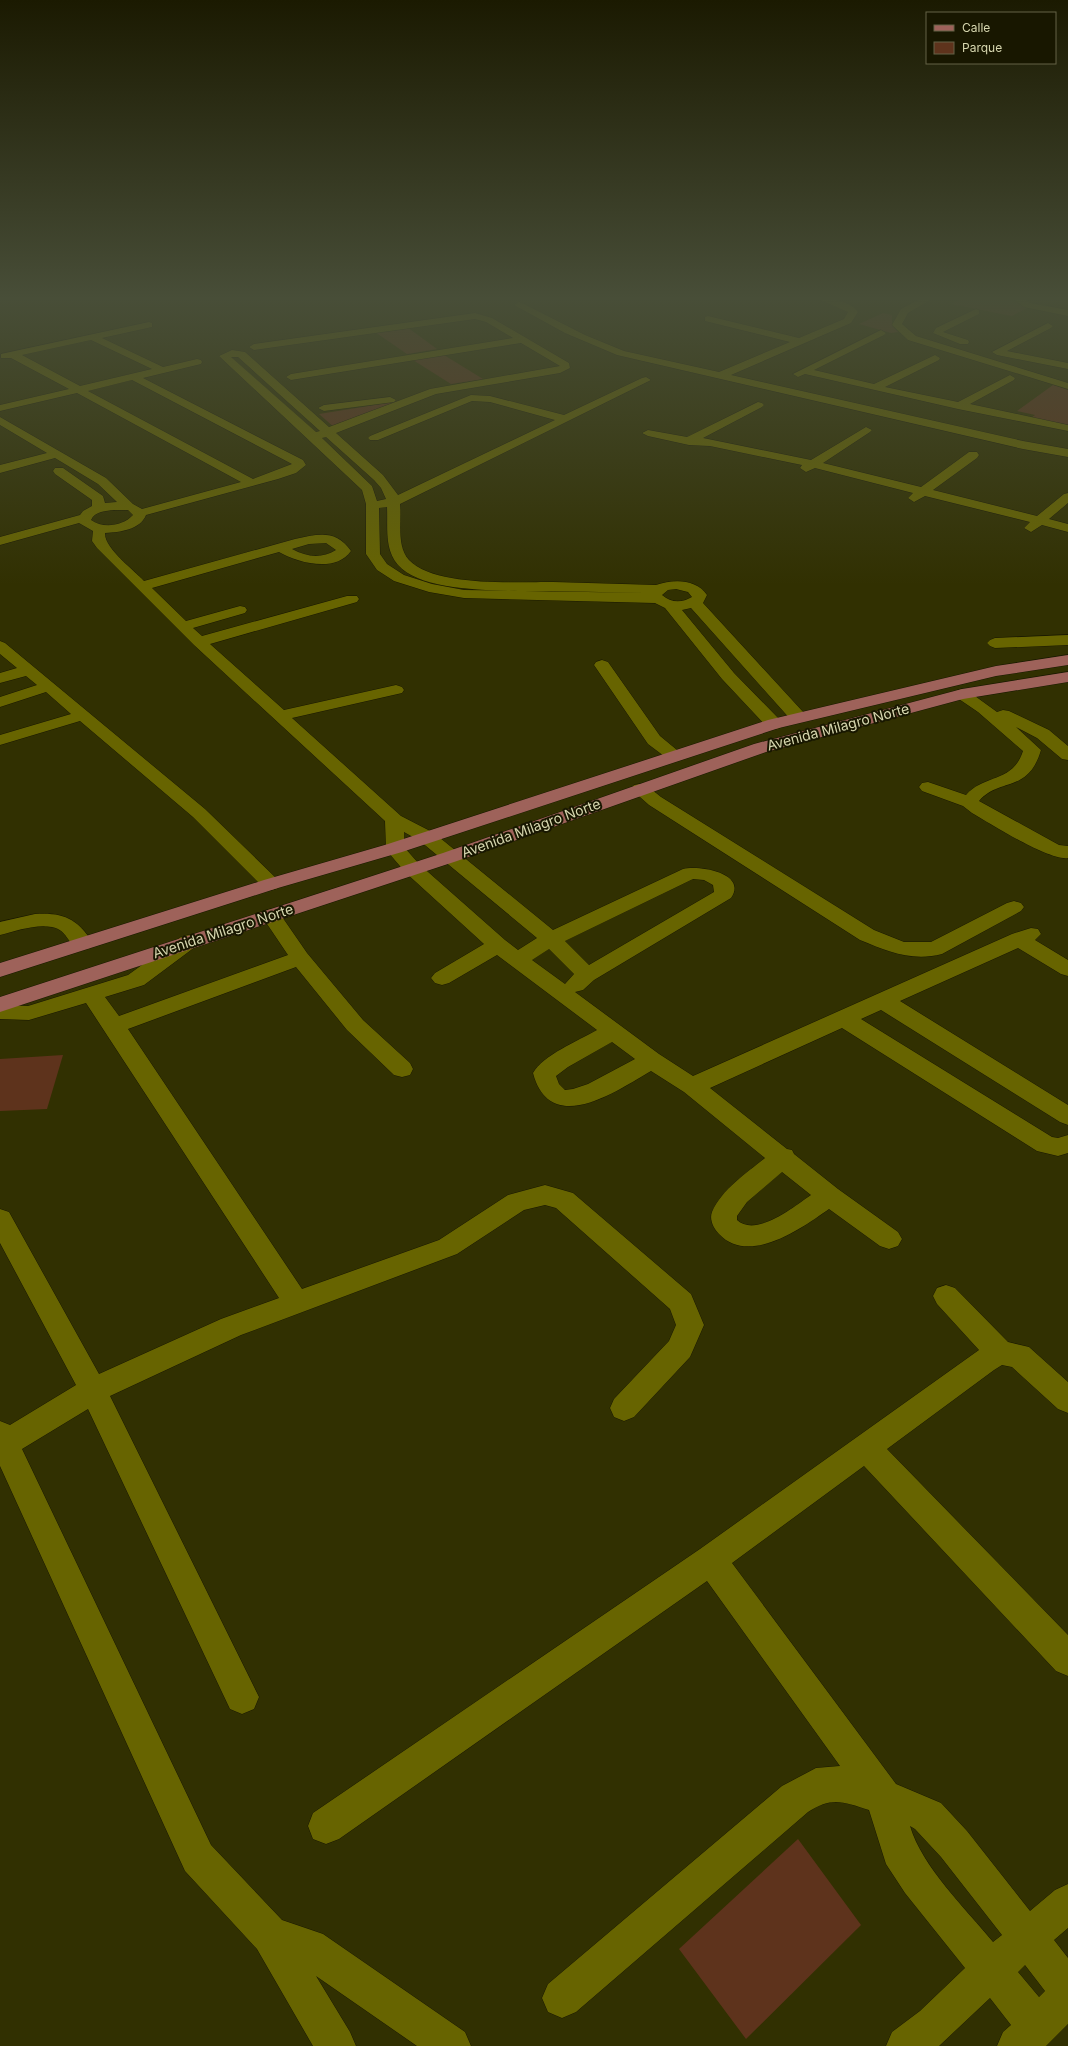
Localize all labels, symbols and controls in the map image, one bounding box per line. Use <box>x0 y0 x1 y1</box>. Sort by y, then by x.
legend <box>926 12 1056 64</box>
text: Calle <box>962 20 990 35</box>
text: Parque <box>962 40 1002 55</box>
street label: Avenida Milagro Norte <box>765 699 911 754</box>
street label: Avenida Milagro Norte <box>459 794 603 861</box>
street label: Avenida Milagro Norte <box>150 900 295 961</box>

